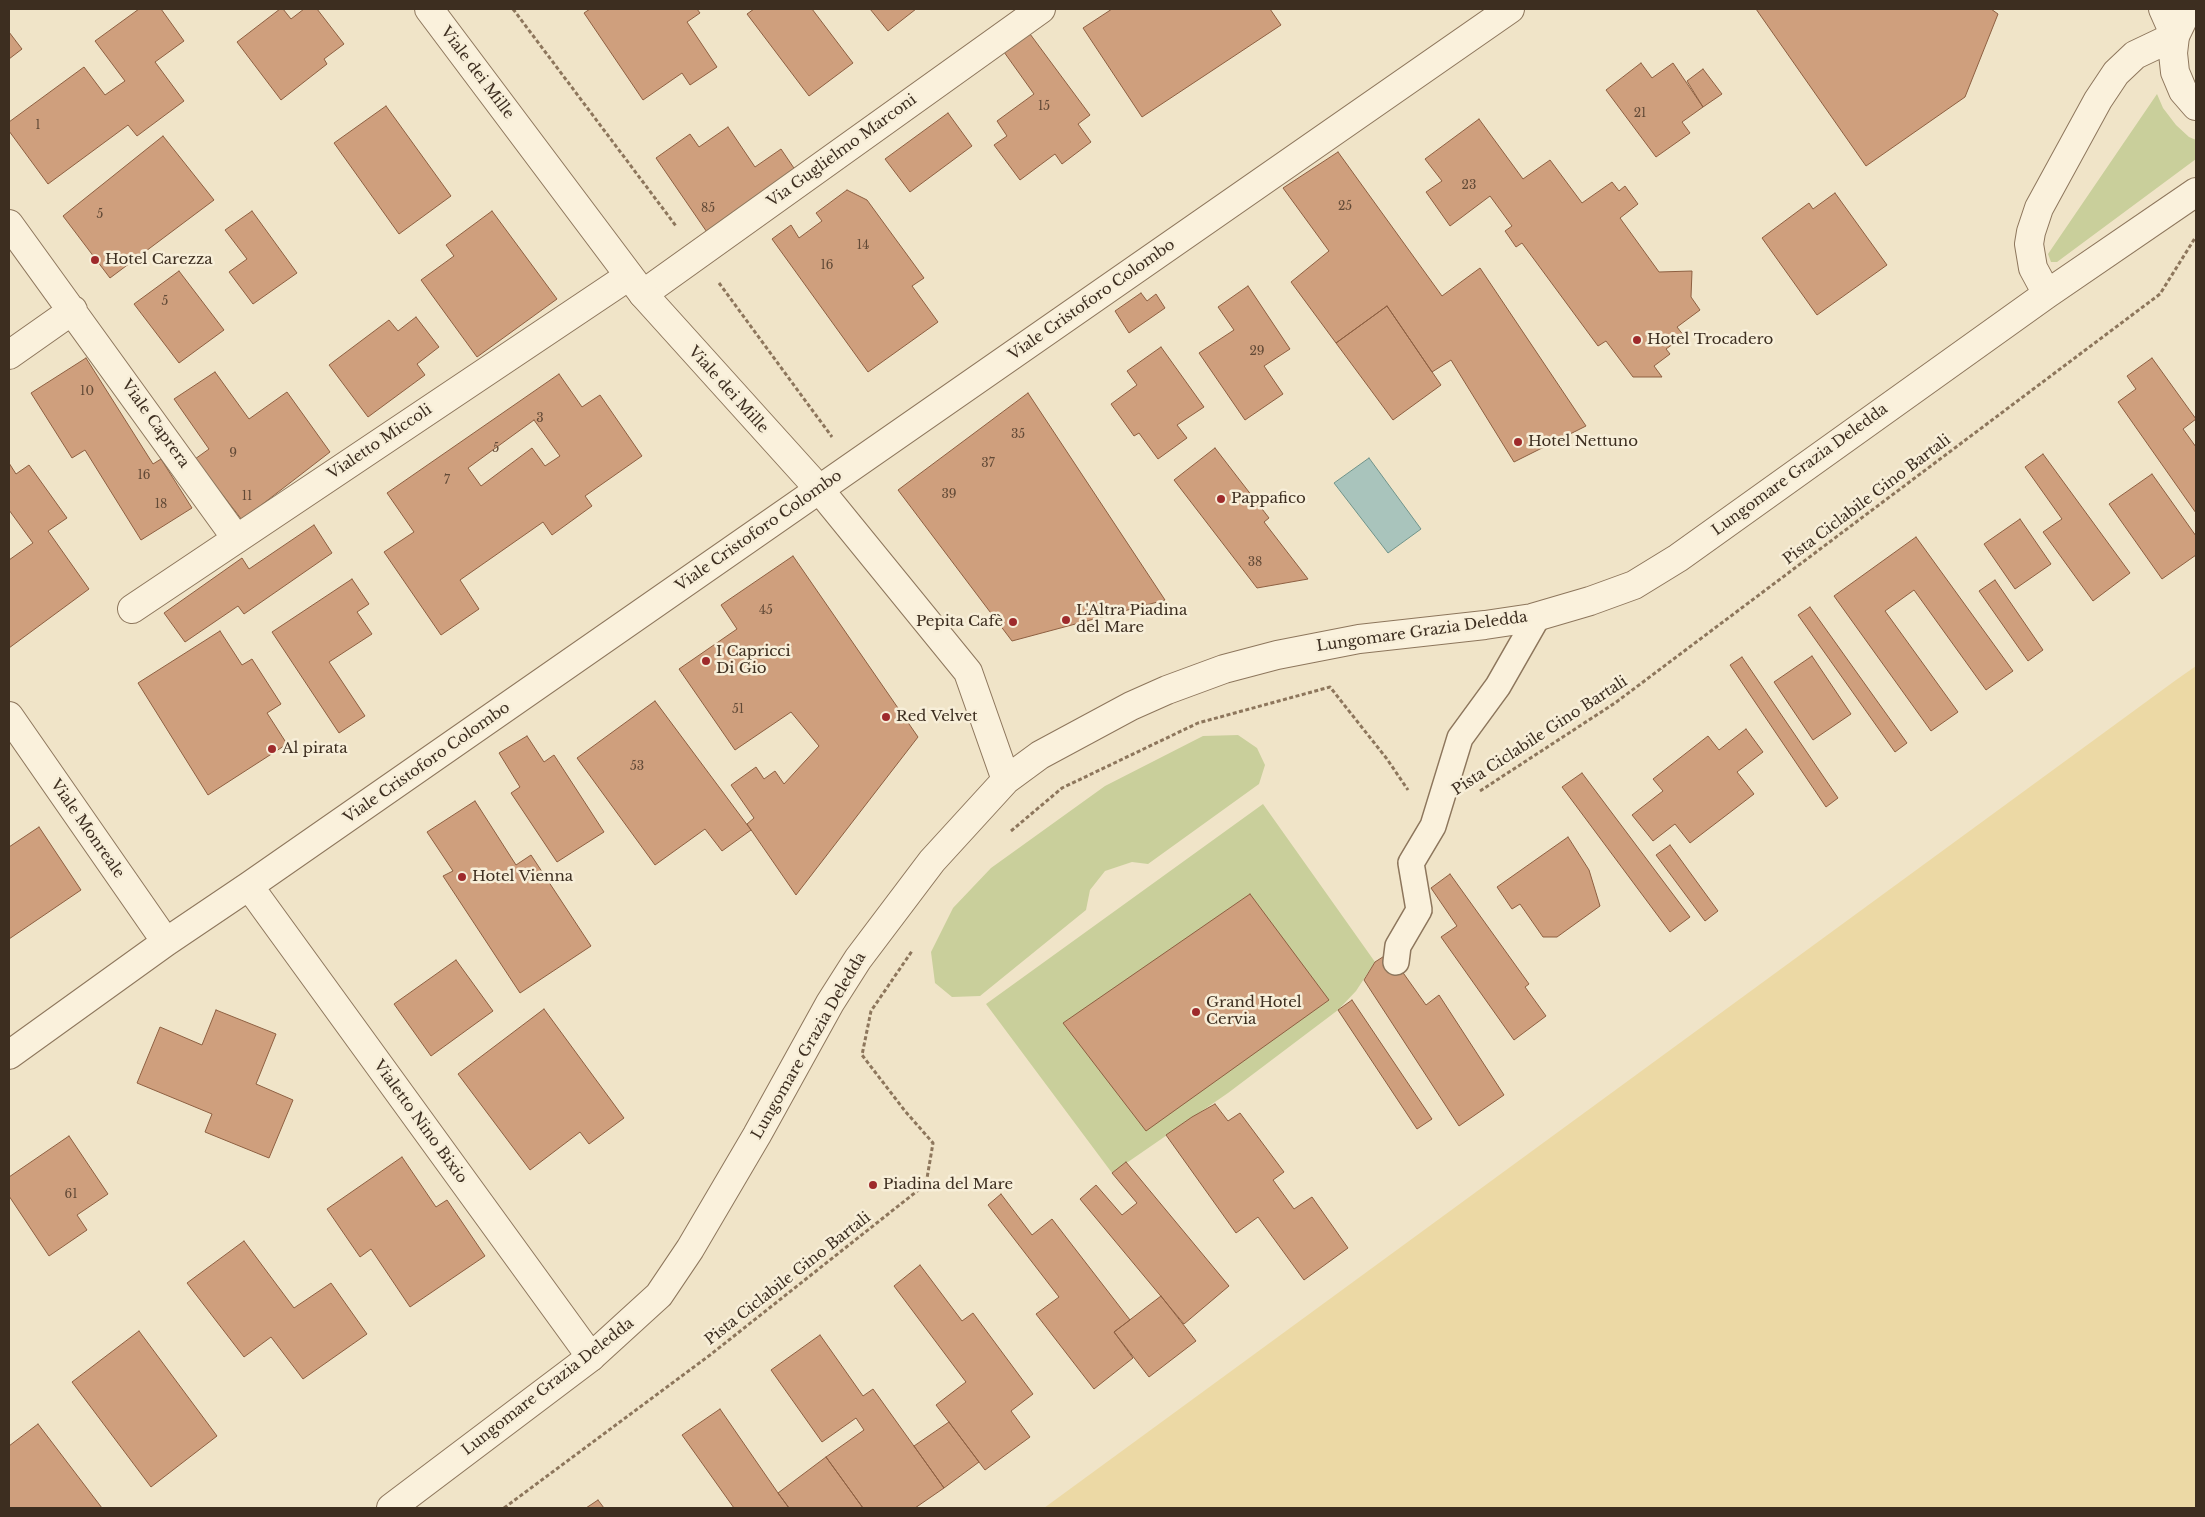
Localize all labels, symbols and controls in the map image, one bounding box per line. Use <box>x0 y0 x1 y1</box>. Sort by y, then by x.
street label: Viale dei Mille <box>436 23 518 123</box>
street label: Via Guglielmo Marconi <box>764 91 920 211</box>
house number: 15 <box>1038 100 1050 114</box>
house number: 21 <box>1634 107 1646 121</box>
house number: 1 <box>35 119 41 133</box>
house number: 23 <box>1462 179 1476 193</box>
house number: 25 <box>1338 200 1352 214</box>
house number: 85 <box>701 202 715 216</box>
house number: 5 <box>97 208 103 222</box>
street label: Viale Cristoforo Colombo <box>1006 236 1178 364</box>
house number: 14 <box>857 239 869 253</box>
place label: Hotel Carezza <box>105 251 213 269</box>
marker: Hotel Carezza <box>89 254 101 266</box>
house number: 16 <box>820 259 834 273</box>
house number: 5 <box>162 295 168 309</box>
place label: Hotel Trocadero <box>1647 331 1773 349</box>
marker: Hotel Trocadero <box>1631 334 1643 346</box>
street label: Viale dei Mille <box>684 343 772 437</box>
house number: 29 <box>1249 345 1265 359</box>
street label: Viale Caprera <box>117 376 193 472</box>
house number: 10 <box>80 385 94 399</box>
street label: Lungomare Grazia Deledda <box>1709 400 1891 540</box>
street label: Vialetto Miccoli <box>325 401 435 483</box>
house number: 3 <box>536 412 544 426</box>
house number: 35 <box>1011 428 1025 442</box>
street label: Pista Ciclabile Gino Bartali <box>1780 431 1954 569</box>
place label: Hotel Nettuno <box>1528 433 1638 451</box>
marker: Hotel Nettuno <box>1512 436 1524 448</box>
house number: 5 <box>493 442 499 456</box>
house number: 9 <box>229 447 237 461</box>
house number: 37 <box>981 457 995 471</box>
street label: Viale Cristoforo Colombo <box>673 467 845 595</box>
house number: 16 <box>137 469 151 483</box>
house number: 7 <box>444 474 450 488</box>
house number: 39 <box>941 488 957 502</box>
house number: 11 <box>242 490 252 504</box>
place label: Pappafico <box>1231 490 1306 508</box>
marker: Pappafico <box>1215 493 1227 505</box>
house number: 18 <box>155 498 167 512</box>
house number: 38 <box>1248 556 1262 570</box>
place label: L'Altra Piadina del Mare <box>1076 602 1187 637</box>
house number: 45 <box>759 604 773 618</box>
street label: Lungomare Grazia Deledda <box>1315 608 1529 656</box>
place label: Pepita Cafè <box>916 613 1003 631</box>
marker: L'Altra Piadina del Mare <box>1060 614 1072 626</box>
marker: Pepita Cafè <box>1007 616 1019 628</box>
place label: I Capricci Di Gio <box>716 643 791 678</box>
marker: I Capricci Di Gio <box>700 655 712 667</box>
street label: Pista Ciclabile Gino Bartali <box>1449 673 1631 799</box>
street label: Viale Cristoforo Colombo <box>341 699 513 827</box>
house number: 51 <box>732 703 744 717</box>
place label: Red Velvet <box>896 708 978 726</box>
marker: Red Velvet <box>880 711 892 723</box>
place label: Al pirata <box>282 740 348 758</box>
marker: Al pirata <box>266 743 278 755</box>
house number: 53 <box>630 760 644 774</box>
street label: Viale Monreale <box>46 776 128 882</box>
place label: Hotel Vienna <box>472 868 573 886</box>
marker: Hotel Vienna <box>456 871 468 883</box>
street label: Lungomare Grazia Deledda <box>748 949 870 1143</box>
place label: Grand Hotel Cervia <box>1206 994 1302 1029</box>
marker: Grand Hotel Cervia <box>1190 1006 1202 1018</box>
street label: Vialetto Nino Bixio <box>369 1057 471 1187</box>
place label: Piadina del Mare <box>883 1176 1013 1194</box>
marker: Piadina del Mare <box>867 1179 879 1191</box>
house number: 61 <box>64 1188 78 1202</box>
street label: Pista Ciclabile Gino Bartali <box>702 1209 874 1349</box>
street label: Lungomare Grazia Deledda <box>459 1314 637 1460</box>

